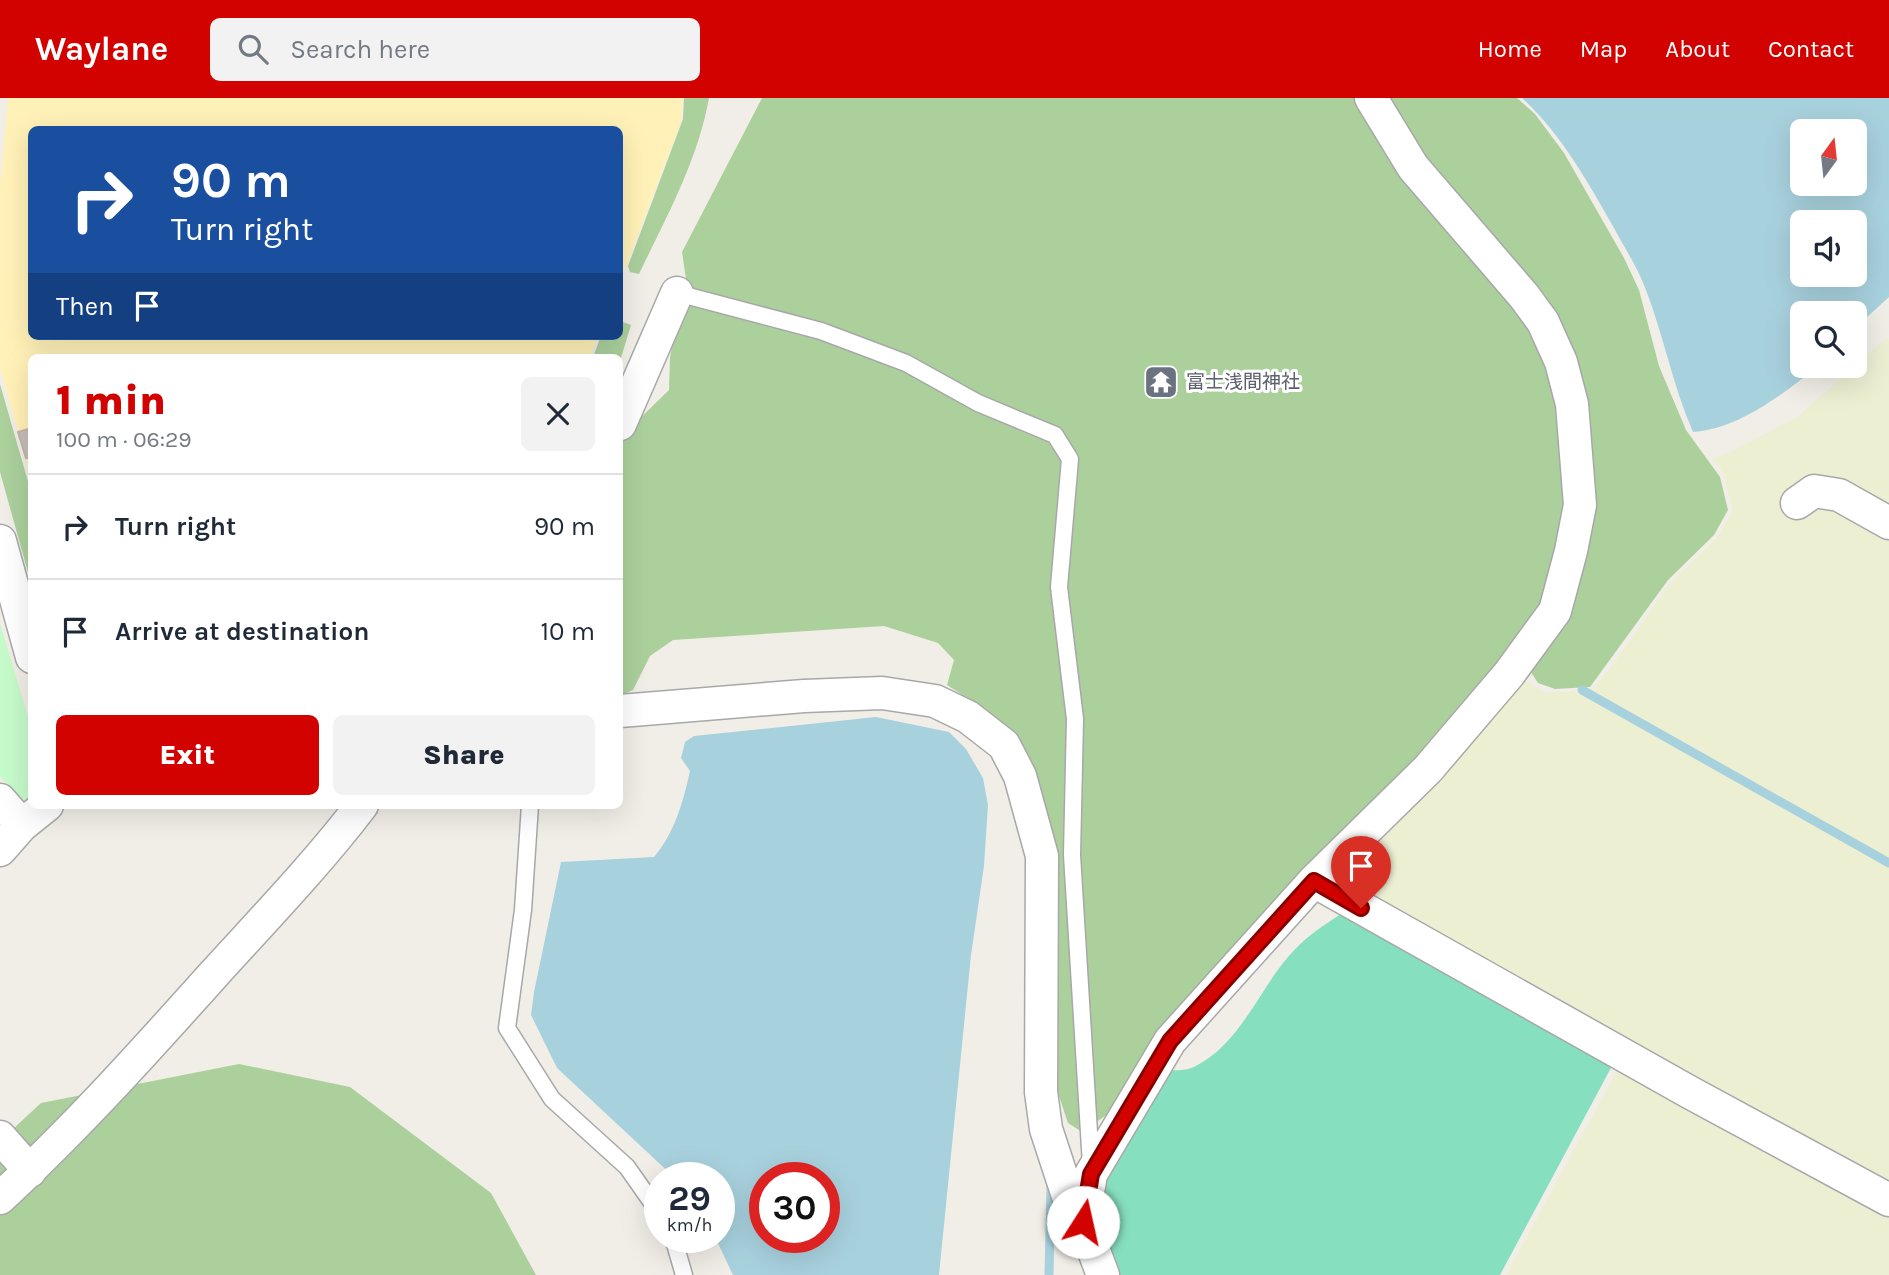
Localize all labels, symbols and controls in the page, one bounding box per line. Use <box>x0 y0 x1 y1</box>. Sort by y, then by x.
search box <box>210 18 700 81</box>
text: Waylane <box>35 30 168 68</box>
icon: search <box>234 30 272 68</box>
text: Search here <box>290 34 430 65</box>
text: Home <box>1478 35 1542 63</box>
text: Map <box>1580 35 1627 63</box>
text: About <box>1665 35 1730 63</box>
text: Contact <box>1768 35 1854 63</box>
north arrow <box>1790 119 1867 196</box>
map controls <box>1790 119 1867 378</box>
text: 90 m <box>171 152 291 209</box>
icon: right <box>56 154 147 245</box>
button: sound <box>1790 210 1867 287</box>
text: Turn right <box>171 211 313 248</box>
icon: arrive <box>128 287 166 325</box>
text: Then <box>56 291 114 322</box>
button: search <box>1790 301 1867 378</box>
temple icon: 富士浅間神社 <box>1142 363 1180 401</box>
place label: 富士浅間神社 <box>1186 371 1300 393</box>
text: 1 min <box>56 375 166 425</box>
button: close <box>521 377 595 451</box>
text: 100 m · 06:29 <box>56 426 192 453</box>
icon: right <box>56 508 94 546</box>
text: Turn right <box>115 511 236 542</box>
text: 90 m <box>534 511 595 542</box>
icon: arrive <box>56 613 94 651</box>
text: Arrive at destination <box>115 616 369 647</box>
text: 10 m <box>540 616 595 647</box>
button: Exit <box>56 715 319 795</box>
button: Share <box>333 715 595 795</box>
pin <box>1331 836 1391 908</box>
icon: arrive <box>1342 847 1380 885</box>
speed limit sign: 30 <box>749 1162 840 1253</box>
text: 29 <box>668 1178 711 1219</box>
position arrow <box>1046 1185 1120 1259</box>
text: km/h <box>667 1214 712 1236</box>

